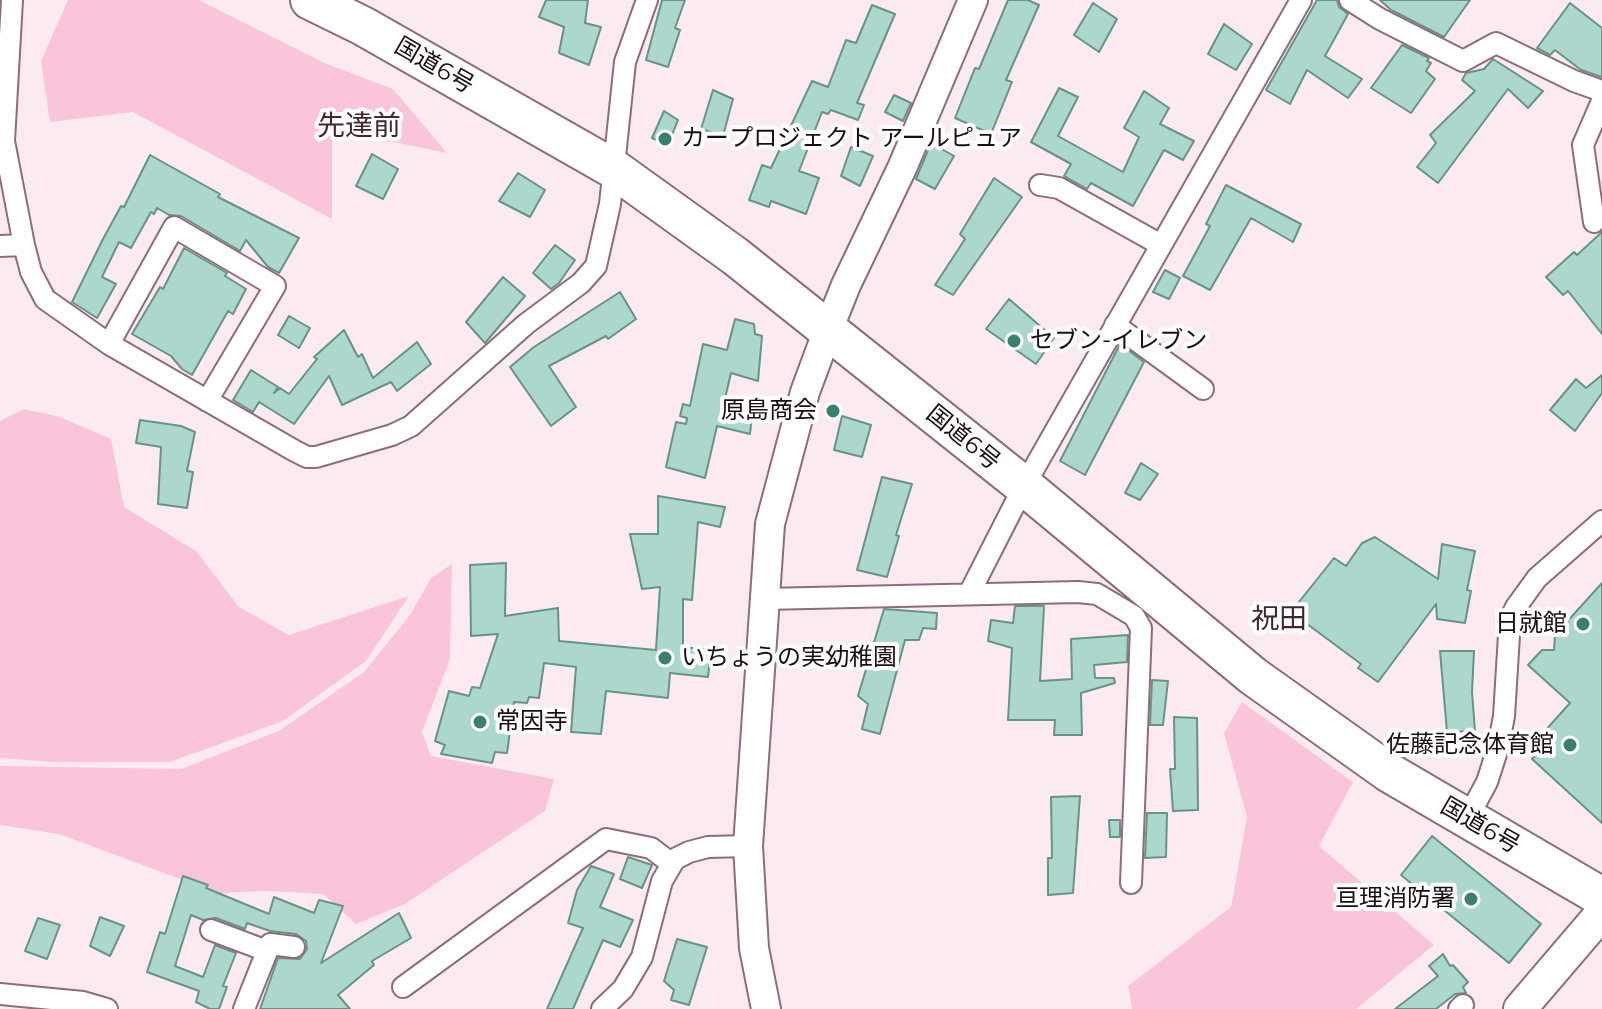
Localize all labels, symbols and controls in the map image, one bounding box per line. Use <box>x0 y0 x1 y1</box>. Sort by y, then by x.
street label: 国道6号 <box>389 32 479 100</box>
district label: 先達前 <box>317 110 401 144</box>
place label: カープロジェクト アールピュア <box>681 125 1022 153</box>
marker: カープロジェクト アールピュア <box>656 130 674 148</box>
place label: セブン-イレブン <box>1030 327 1207 355</box>
marker: セブン-イレブン <box>1005 332 1023 350</box>
place label: 原島商会 <box>721 397 817 425</box>
street label: 国道6号 <box>920 400 1006 476</box>
marker: 原島商会 <box>824 402 842 420</box>
district label: 祝田 <box>1251 603 1307 637</box>
place label: 日就館 <box>1495 610 1567 638</box>
marker: 日就館 <box>1574 615 1592 633</box>
place label: いちょうの実幼稚園 <box>681 644 897 672</box>
marker: いちょうの実幼稚園 <box>656 649 674 667</box>
place label: 常因寺 <box>496 708 568 736</box>
marker: 常因寺 <box>471 713 489 731</box>
place label: 佐藤記念体育館 <box>1386 731 1554 759</box>
marker: 佐藤記念体育館 <box>1561 736 1579 754</box>
street label: 国道6号 <box>1435 792 1525 860</box>
place label: 亘理消防署 <box>1335 885 1455 913</box>
marker: 亘理消防署 <box>1462 890 1480 908</box>

